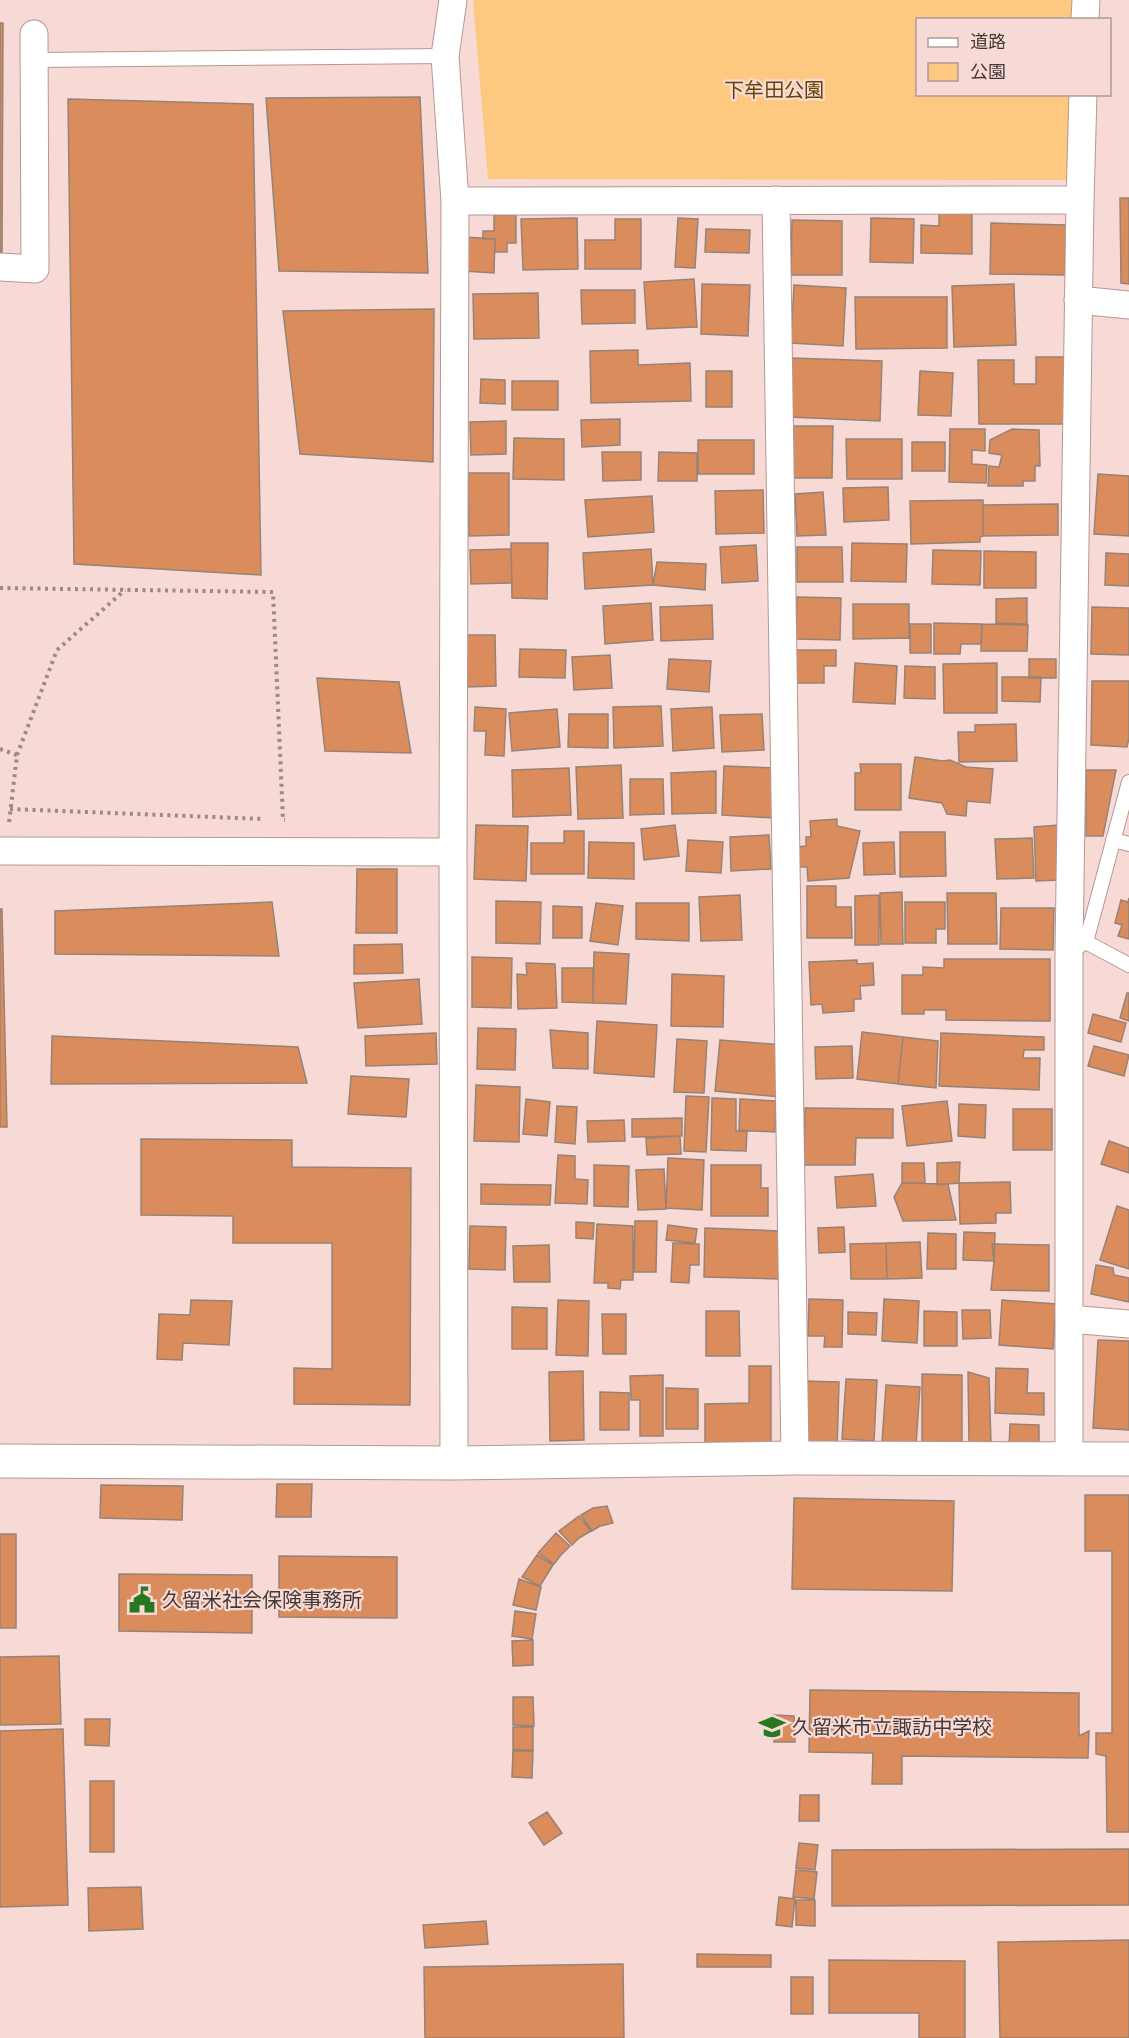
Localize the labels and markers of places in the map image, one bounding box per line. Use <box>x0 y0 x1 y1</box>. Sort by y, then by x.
public building icon: 久留米社会保険事務所 <box>127 1585 157 1615</box>
place label: 久留米社会保険事務所 <box>162 1589 362 1612</box>
school or university icon: 久留米市立諏訪中学校 <box>757 1712 787 1742</box>
place label: 久留米市立諏訪中学校 <box>792 1716 992 1739</box>

